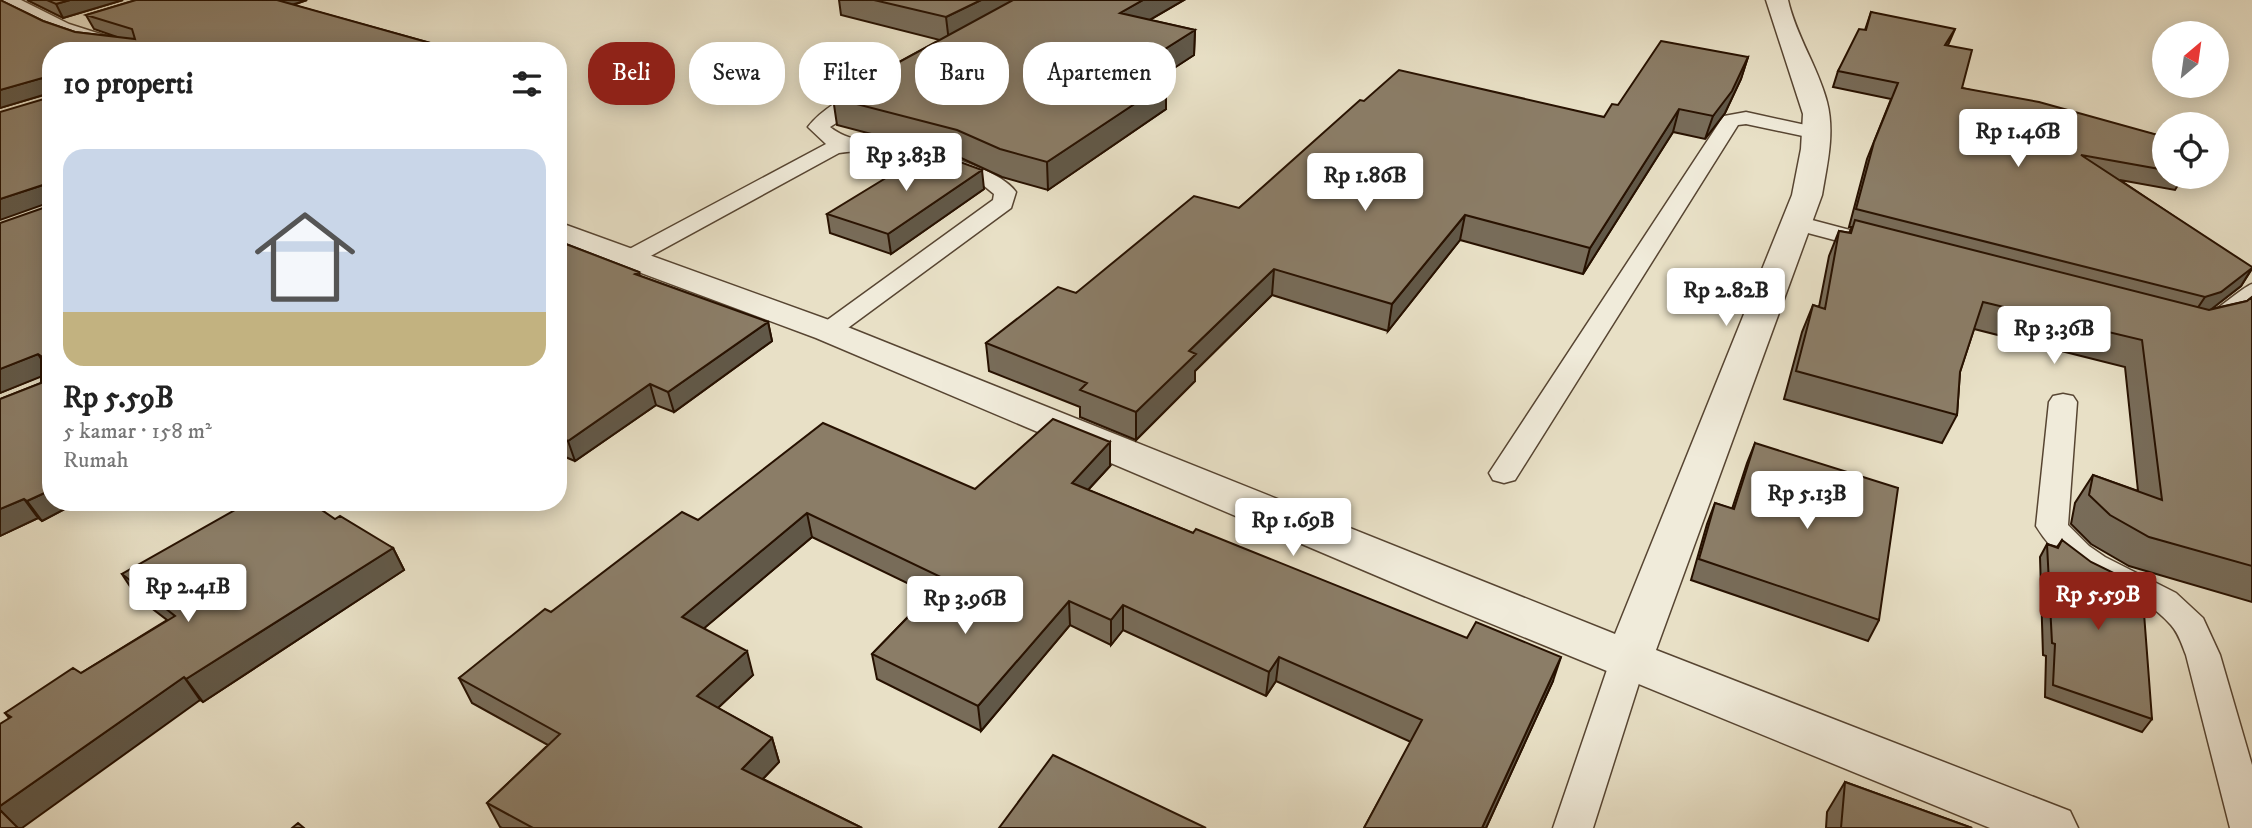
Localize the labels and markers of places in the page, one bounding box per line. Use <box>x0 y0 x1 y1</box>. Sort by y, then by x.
pin: Rp 1.46B <box>1946 110 2090 169</box>
pin: Rp 3.83B <box>834 134 978 193</box>
pin: Rp 1.86B <box>1293 154 1437 213</box>
pin: Rp 2.82B <box>1654 268 1798 328</box>
pin: Rp 3.36B <box>1982 306 2126 366</box>
pin: Rp 5.13B <box>1735 472 1879 531</box>
pin: Rp 1.69B <box>1221 498 1365 558</box>
pin: Rp 2.41B <box>116 564 260 624</box>
pin: Rp 5.59B <box>2026 572 2170 632</box>
pin: Rp 3.96B <box>893 576 1037 636</box>

